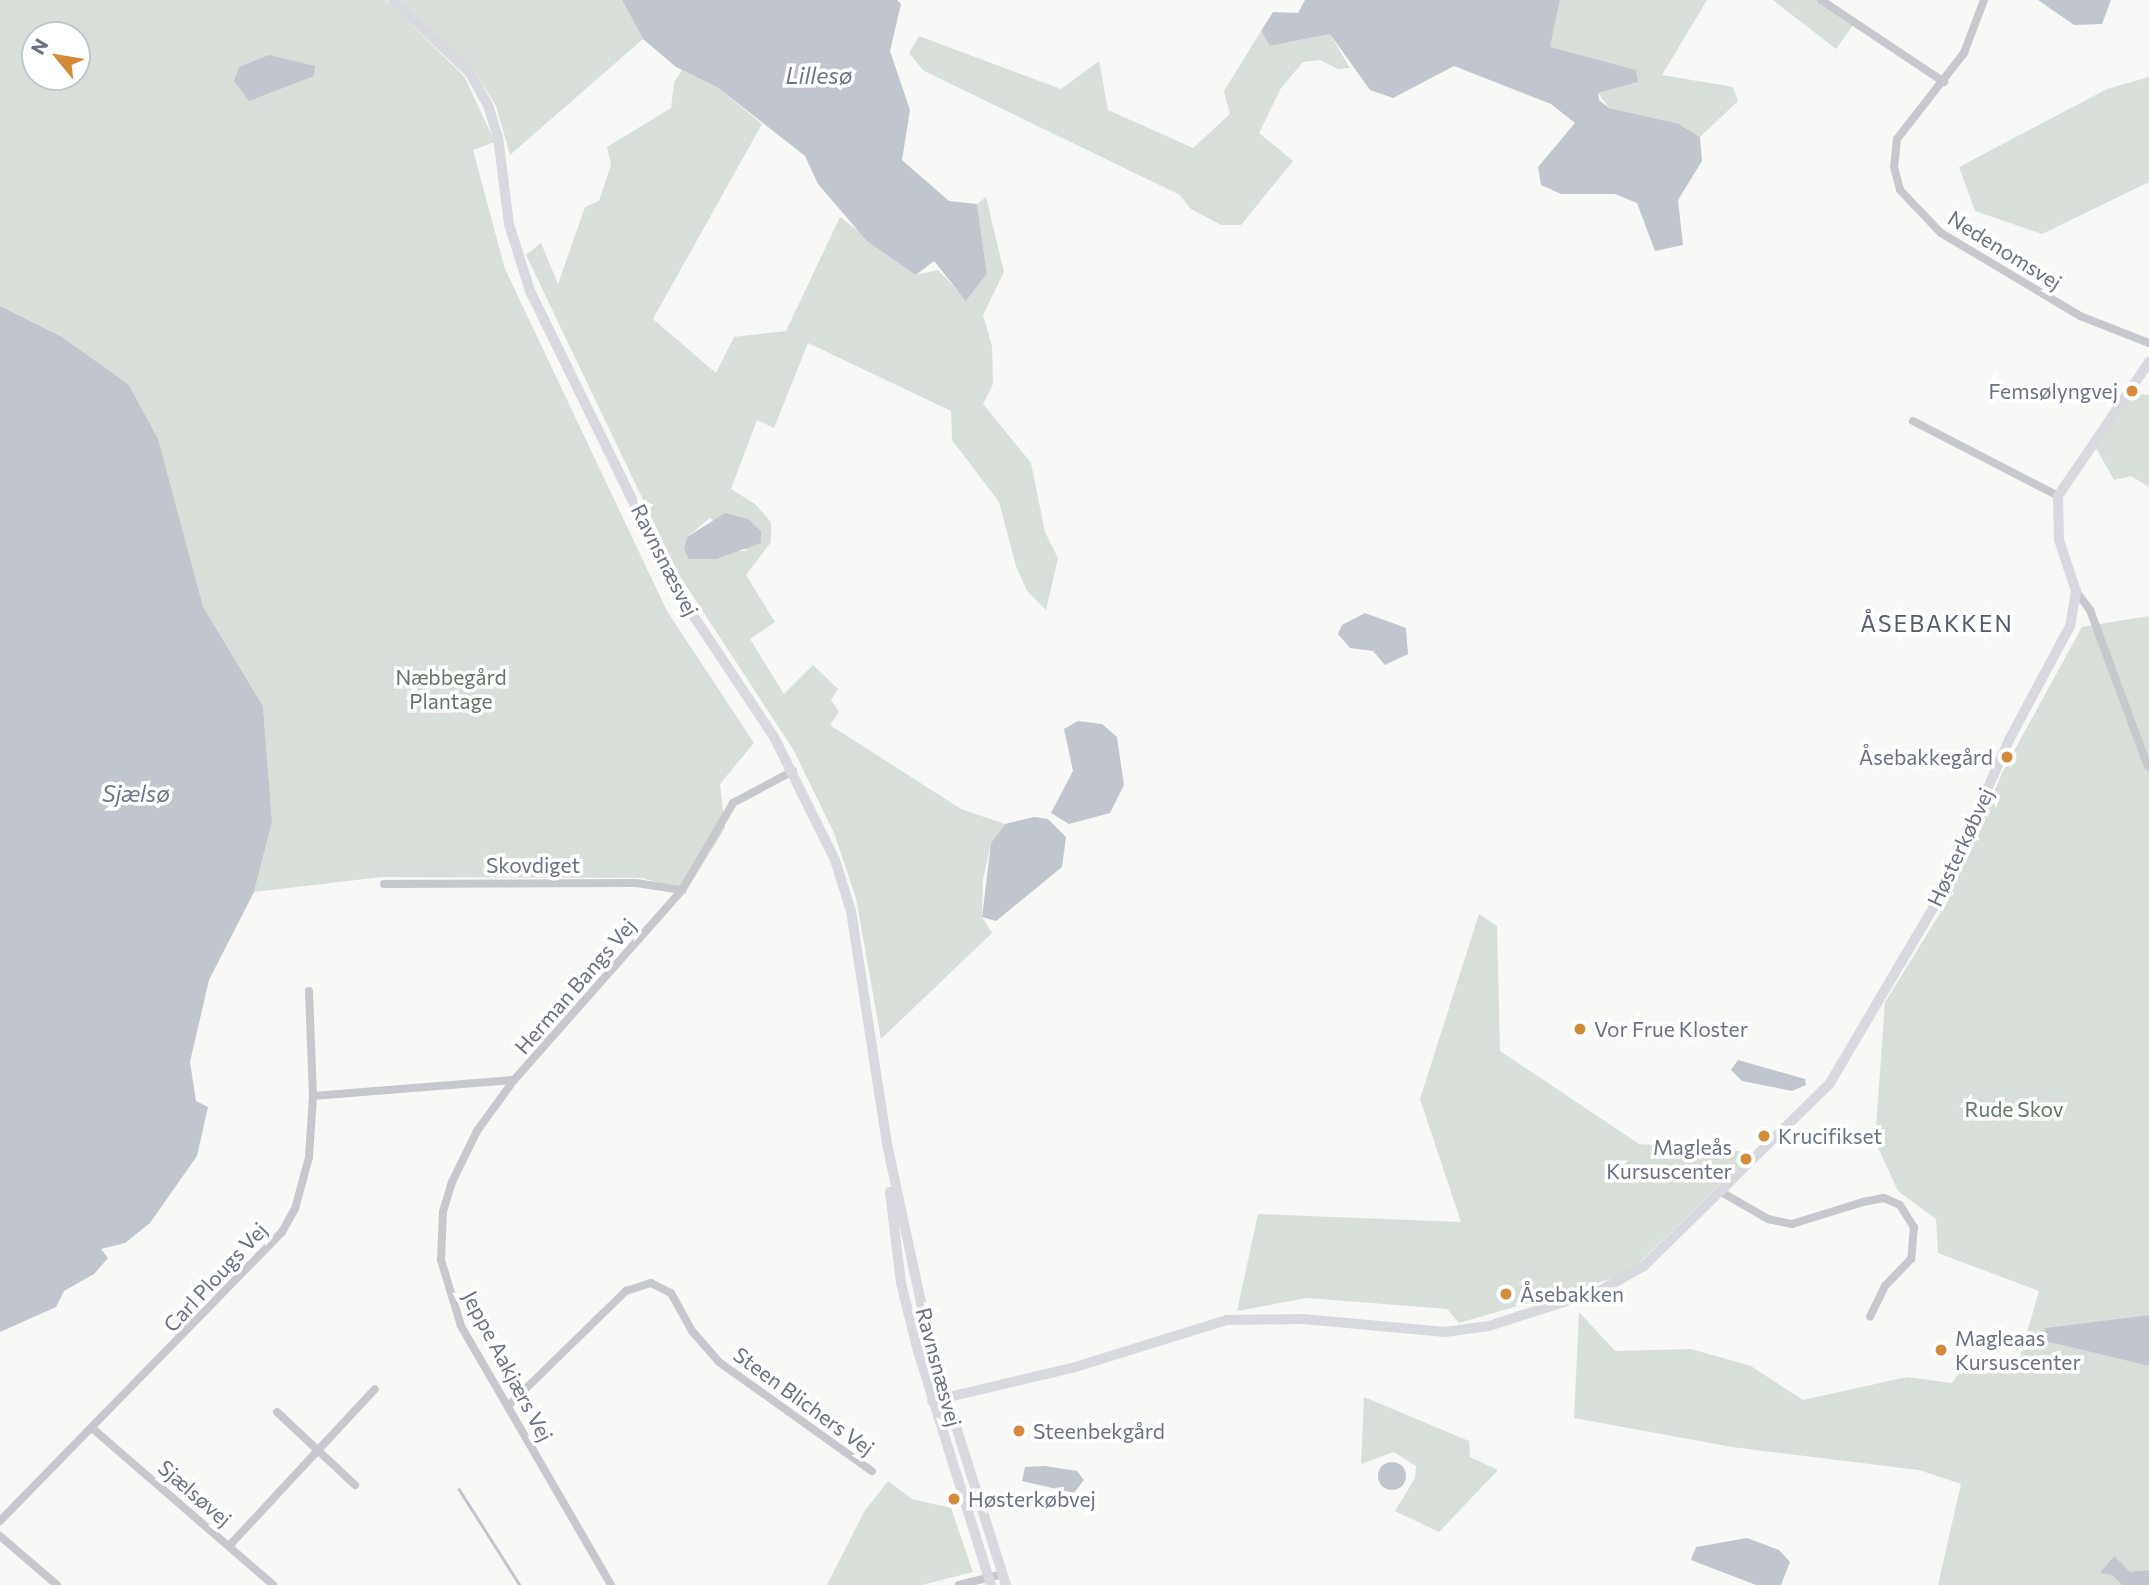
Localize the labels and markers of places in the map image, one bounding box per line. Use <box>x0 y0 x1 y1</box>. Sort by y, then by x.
place label: Femsølyngvej <box>1988 378 2118 404</box>
marker: Femsølyngvej <box>2124 383 2140 399</box>
place label: Åsebakkegård <box>1859 744 1993 770</box>
marker: Åsebakkegård <box>1999 749 2015 765</box>
place label: Vor Frue Kloster <box>1594 1016 1748 1042</box>
marker: Vor Frue Kloster <box>1572 1021 1588 1037</box>
place label: Krucifikset <box>1778 1123 1882 1149</box>
marker: Krucifikset <box>1756 1128 1772 1144</box>
place label: Magleås Kursuscenter <box>1606 1134 1732 1184</box>
marker: Magleås Kursuscenter <box>1738 1151 1754 1167</box>
place label: Åsebakken <box>1520 1281 1624 1307</box>
marker: Åsebakken <box>1498 1286 1514 1302</box>
place label: Magleaas Kursuscenter <box>1955 1325 2081 1375</box>
marker: Magleaas Kursuscenter <box>1933 1342 1949 1358</box>
place label: Steenbekgård <box>1033 1418 1165 1444</box>
marker: Steenbekgård <box>1011 1423 1027 1439</box>
place label: Høsterkøbvej <box>968 1486 1096 1512</box>
marker: Høsterkøbvej <box>946 1491 962 1507</box>

